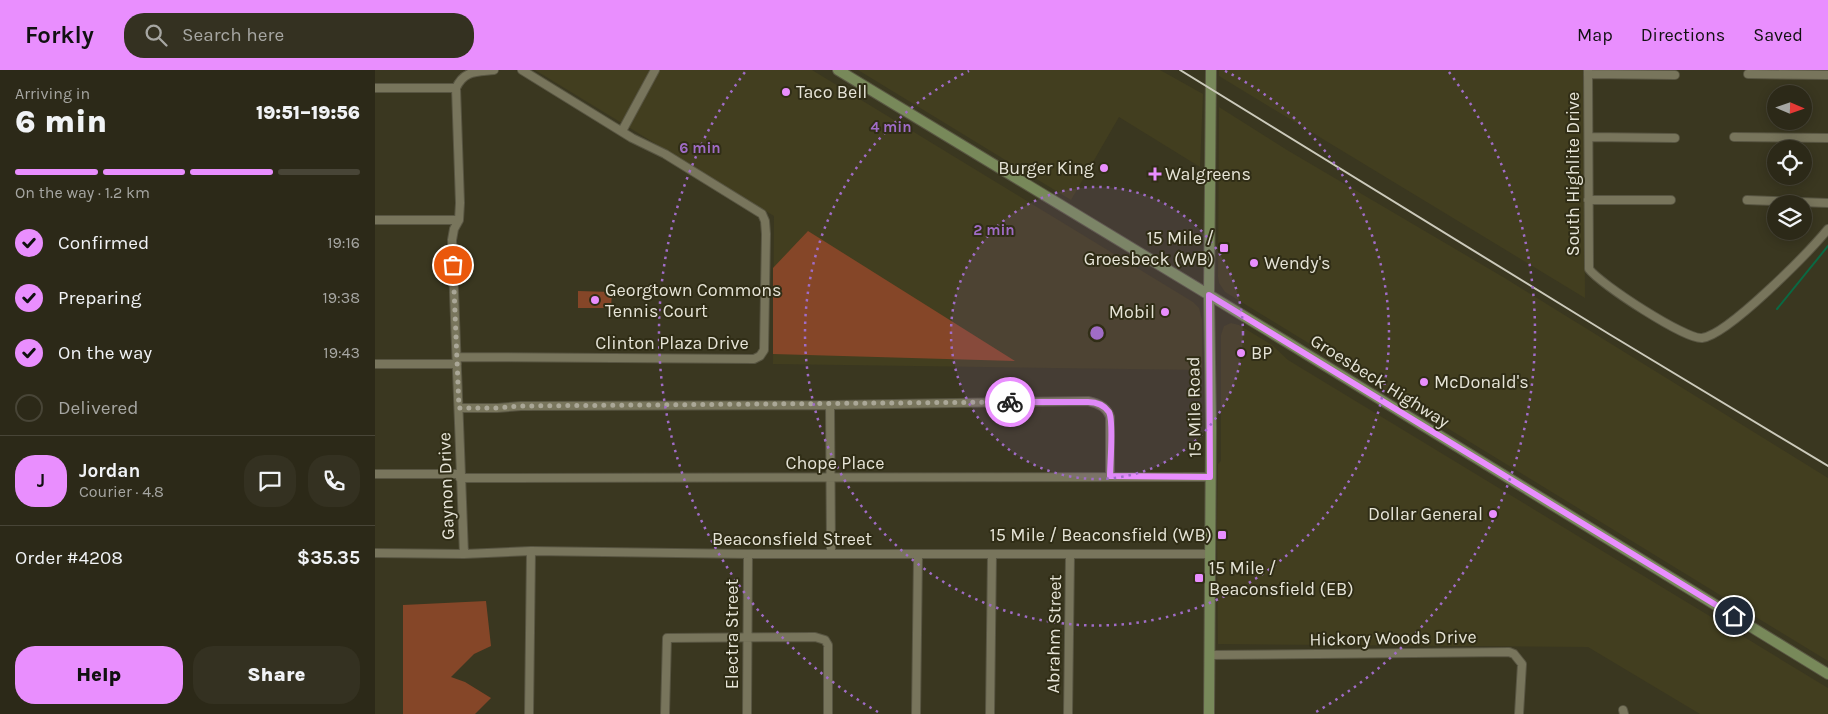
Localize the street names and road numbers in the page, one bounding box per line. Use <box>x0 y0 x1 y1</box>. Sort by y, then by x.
street label: South Highlite Drive <box>1562 92 1584 256</box>
street label: Groesbeck Highway <box>1306 329 1454 433</box>
street label: Clinton Plaza Drive <box>595 332 749 354</box>
street label: 15 Mile Road <box>1182 356 1206 458</box>
street label: Gaynon Drive <box>433 432 459 540</box>
street label: Chope Place <box>785 452 885 474</box>
street label: Beaconsfield Street <box>712 528 872 550</box>
street label: Abrahm Street <box>1042 574 1066 694</box>
street label: Electra Street <box>721 578 743 689</box>
street label: Hickory Woods Drive <box>1309 626 1477 650</box>

